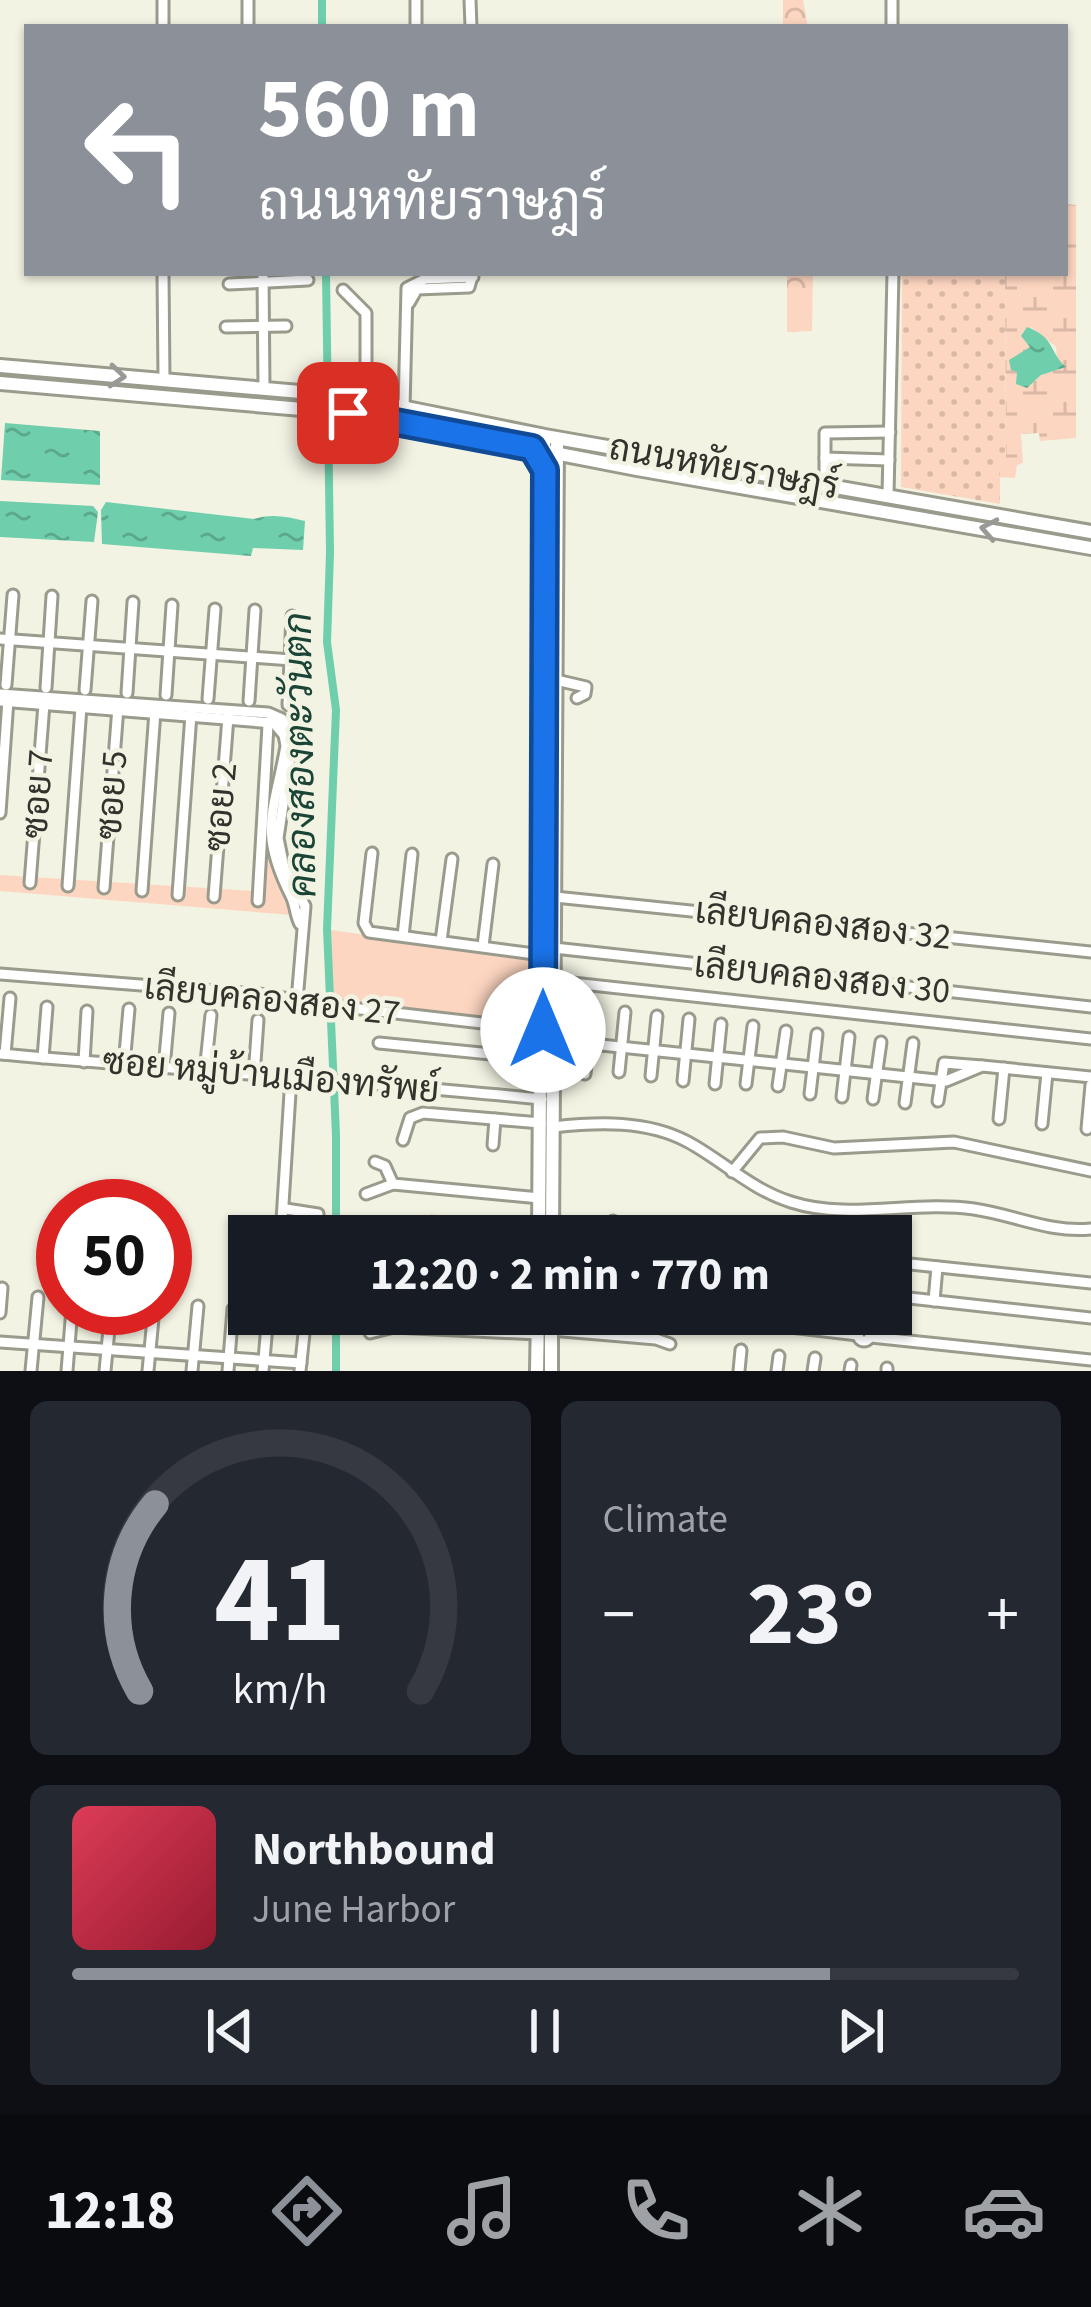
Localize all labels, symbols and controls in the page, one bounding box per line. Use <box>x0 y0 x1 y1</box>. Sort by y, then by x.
text: 560 m <box>258 50 480 170</box>
icon: left <box>60 72 216 228</box>
text: ถนนหทัยราษฎร์ <box>258 164 607 241</box>
pin <box>297 362 399 464</box>
one-way arrow <box>107 363 126 388</box>
icon: arrive <box>315 380 381 446</box>
street label: ถนนหทัยราษฎร์ <box>605 422 843 512</box>
one-way arrow <box>979 517 999 542</box>
water label: คลองสองตะวันตก <box>271 612 331 898</box>
street label: ซอย 7 <box>9 748 67 840</box>
street label: ซอย 5 <box>83 749 141 841</box>
street label: ซอย 2 <box>192 760 250 854</box>
street label: เลียบคลองสอง 32 <box>692 885 954 963</box>
street label: เลียบคลองสอง 30 <box>691 939 953 1017</box>
street label: เลียบคลองสอง 27 <box>141 961 403 1039</box>
position arrow <box>480 967 606 1093</box>
street label: ซอย หมู่บ้านเมืองทรัพย์ <box>100 1036 442 1116</box>
speed limit sign: 50 <box>36 1179 192 1335</box>
text: 12:20 · 2 min · 770 m <box>370 1243 770 1307</box>
text: Climate <box>603 1492 728 1548</box>
text: 41 <box>214 1512 346 1690</box>
text: 23° <box>747 1551 875 1679</box>
text: − <box>603 1568 635 1662</box>
text: + <box>986 1568 1019 1662</box>
text: km/h <box>233 1659 328 1720</box>
text: Northbound <box>252 1818 496 1882</box>
text: June Harbor <box>252 1882 455 1938</box>
icon: previous <box>197 1998 263 2064</box>
icon: pause <box>512 1998 578 2064</box>
icon: next <box>828 1998 894 2064</box>
icon: directions <box>265 2169 349 2253</box>
icon: music <box>440 2169 524 2253</box>
icon: phone <box>614 2169 698 2253</box>
icon: climate <box>788 2169 872 2253</box>
icon: car <box>962 2169 1046 2253</box>
text: 12:18 <box>45 2173 175 2250</box>

